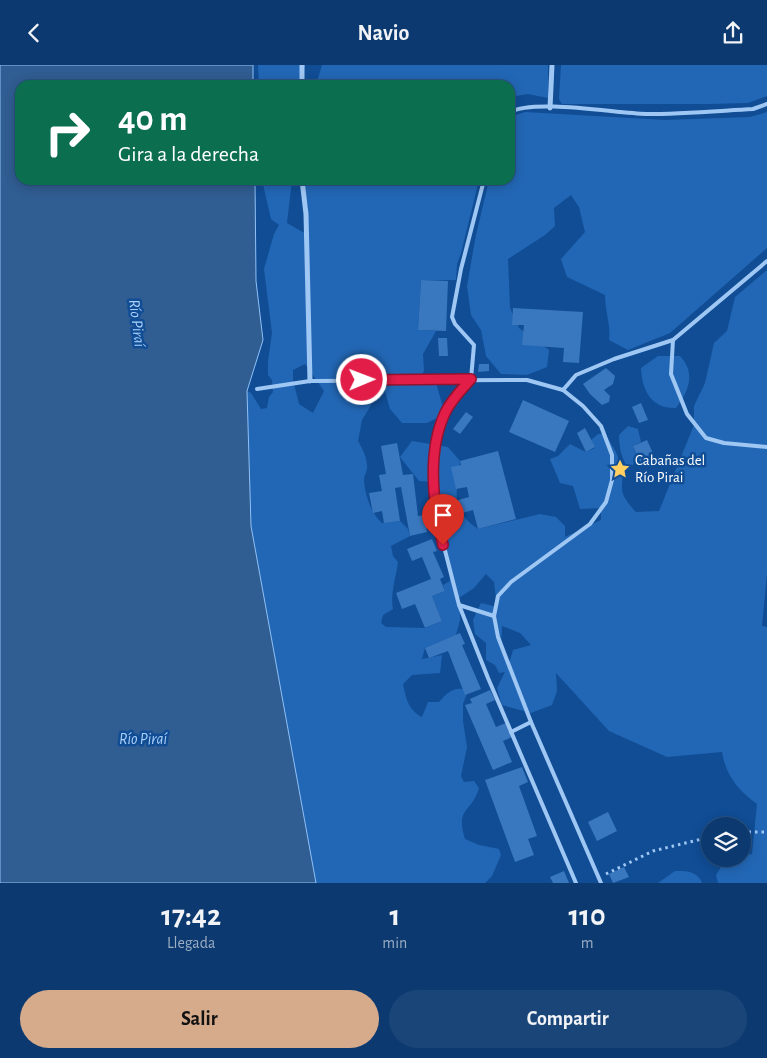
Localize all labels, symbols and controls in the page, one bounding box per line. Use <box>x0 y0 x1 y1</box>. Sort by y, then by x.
icon: back <box>20 19 48 47</box>
icon: share <box>719 19 747 47</box>
text: Navio <box>358 22 409 44</box>
icon: right <box>35 100 100 165</box>
text: 40 m <box>118 102 187 137</box>
text: Gira a la derecha <box>118 143 259 165</box>
water label: Río Piraí <box>126 298 148 349</box>
position arrow <box>335 353 387 405</box>
place label: Cabañas del Río Pirai <box>635 453 705 485</box>
place icon: Cabañas del Río Pirai <box>609 458 631 480</box>
pin <box>422 494 464 545</box>
icon: arrive <box>429 501 457 529</box>
water label: Río Piraí <box>119 731 169 747</box>
map controls <box>701 817 751 867</box>
button: layers <box>701 817 751 867</box>
text: 17:42 <box>161 901 221 931</box>
text: 1 <box>389 901 400 931</box>
text: 110 <box>569 901 606 931</box>
text: Llegada <box>167 935 215 951</box>
text: min <box>382 935 407 951</box>
text: m <box>581 935 594 951</box>
button: Salir <box>20 990 379 1048</box>
button: Compartir <box>389 990 747 1048</box>

